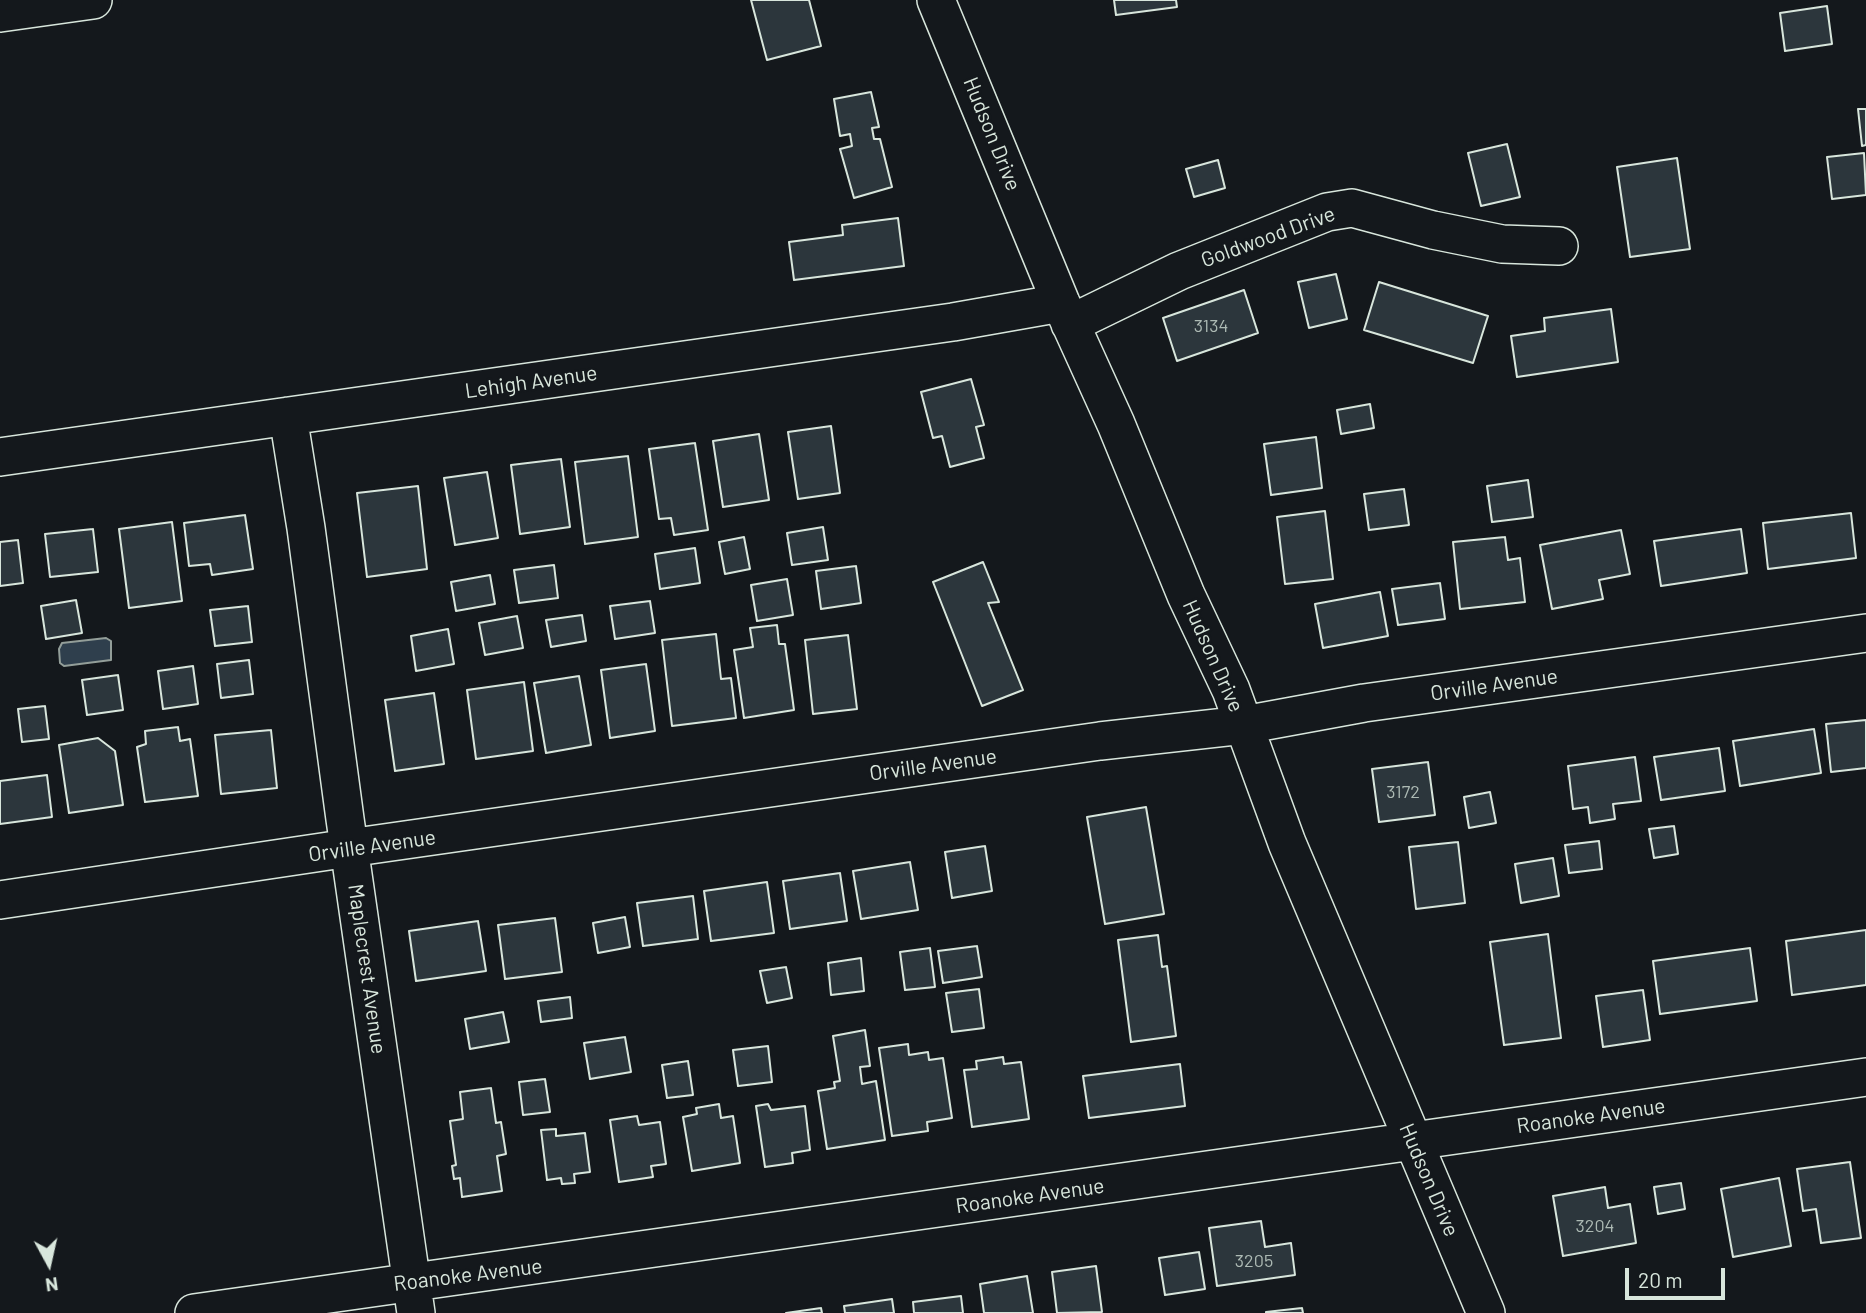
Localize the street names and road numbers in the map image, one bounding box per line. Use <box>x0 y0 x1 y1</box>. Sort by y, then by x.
street label: Hudson Drive <box>958 74 1026 194</box>
street label: Goldwood Drive <box>1198 201 1338 273</box>
street label: Lehigh Avenue <box>463 360 599 404</box>
street label: Hudson Drive <box>1177 596 1249 716</box>
street label: Orville Avenue <box>1429 664 1559 706</box>
street label: Orville Avenue <box>868 744 998 786</box>
street label: Orville Avenue <box>307 825 437 867</box>
street label: Maplecrest Avenue <box>343 882 391 1056</box>
street label: Roanoke Avenue <box>1515 1093 1667 1139</box>
street label: Hudson Drive <box>1394 1120 1464 1240</box>
street label: Roanoke Avenue <box>954 1173 1106 1219</box>
street label: Roanoke Avenue <box>392 1253 544 1297</box>

